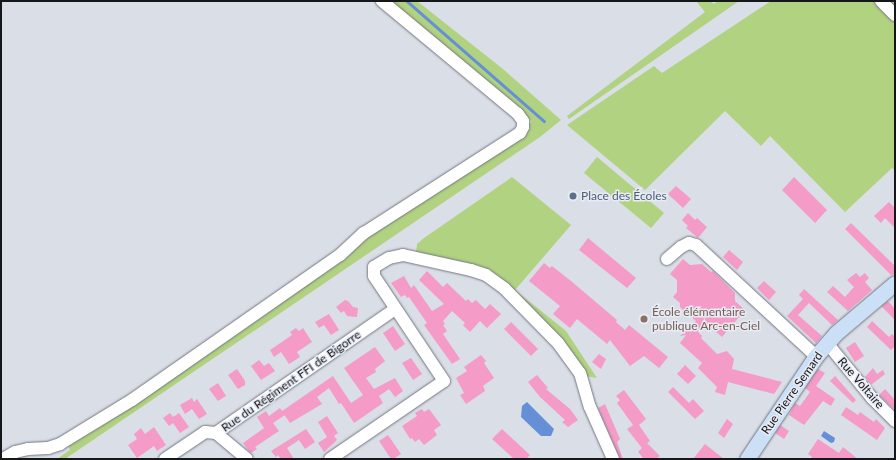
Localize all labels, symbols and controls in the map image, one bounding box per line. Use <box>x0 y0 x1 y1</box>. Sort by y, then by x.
place label: Place des Écoles <box>581 189 667 203</box>
marker: Place des Écoles <box>568 191 578 201</box>
place label: École élémentaire publique Arc-en-Ciel <box>652 305 761 333</box>
marker: École élémentaire publique Arc-en-Ciel <box>639 314 649 324</box>
street label: Rue du Régiment FFI de Bigorre <box>218 327 364 435</box>
street label: Rue Pierre Semard <box>758 349 826 437</box>
street label: Rue Voltaire <box>835 354 887 412</box>

